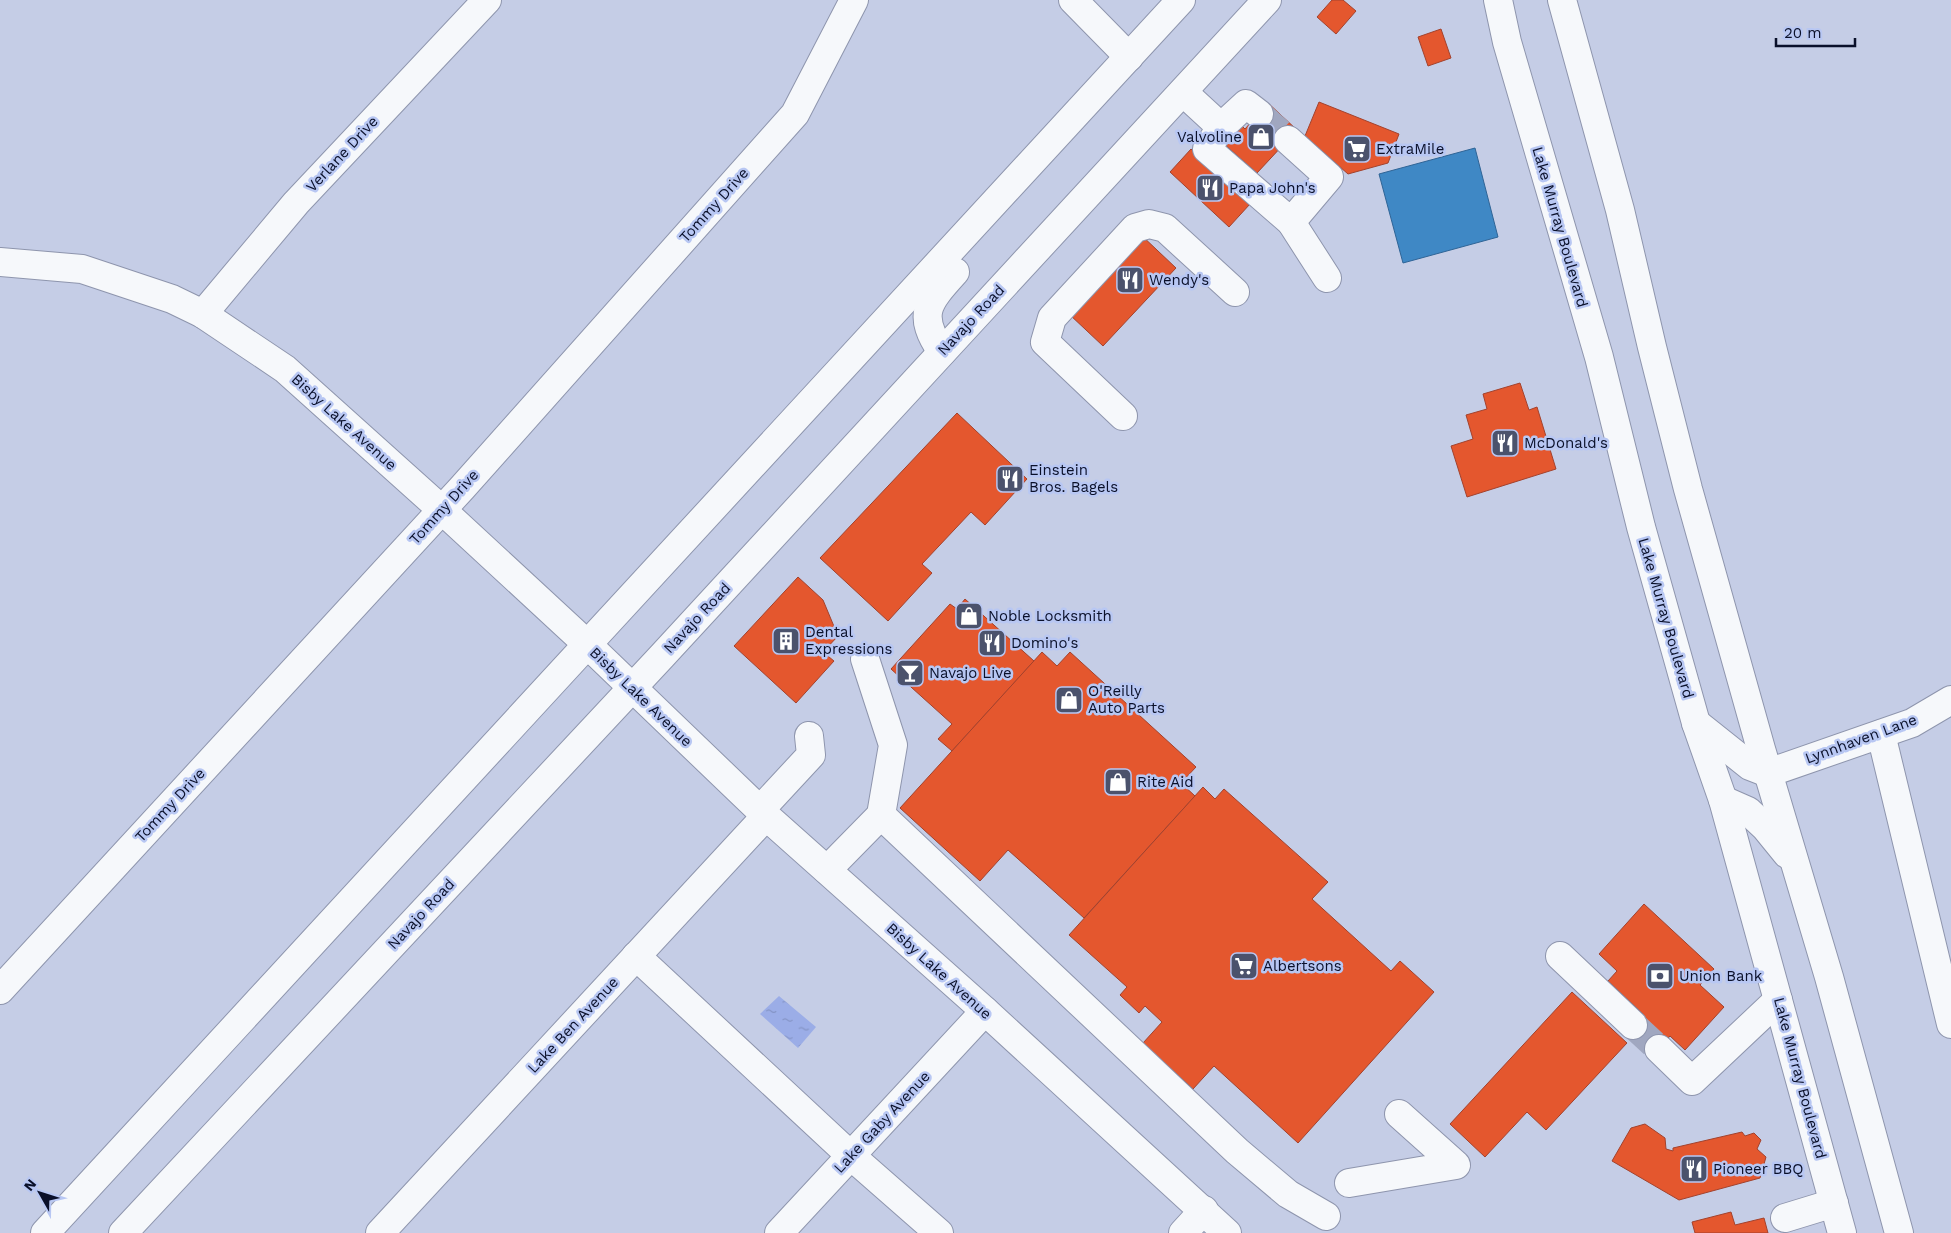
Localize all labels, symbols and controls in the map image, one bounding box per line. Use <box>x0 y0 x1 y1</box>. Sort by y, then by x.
scale bar <box>1776 15 1855 47</box>
text: 20 m <box>1784 24 1822 42</box>
street label: Verlane Drive <box>302 112 382 196</box>
shop icon: Valvoline <box>1246 122 1276 152</box>
place label: Valvoline <box>1177 128 1242 146</box>
supermarket icon: ExtraMile <box>1342 134 1372 164</box>
place label: ExtraMile <box>1376 140 1444 158</box>
street label: Lake Murray Boulevard <box>1528 145 1592 309</box>
street label: Tommy Drive <box>676 164 752 246</box>
restaurant icon: Papa John's <box>1195 173 1225 203</box>
place label: Papa John's <box>1229 179 1316 197</box>
restaurant icon: Wendy's <box>1115 265 1145 295</box>
place label: Wendy's <box>1149 271 1209 289</box>
street label: Navajo Road <box>934 281 1008 359</box>
street label: Bisby Lake Avenue <box>288 370 400 474</box>
restaurant icon: McDonald's <box>1490 428 1520 458</box>
place label: McDonald's <box>1524 434 1608 452</box>
place label: Einstein Bros. Bagels <box>1029 461 1118 496</box>
restaurant icon: Einstein Bros. Bagels <box>995 464 1025 494</box>
street label: Tommy Drive <box>406 466 482 548</box>
street label: Lake Murray Boulevard <box>1634 536 1698 700</box>
street label: Navajo Road <box>660 579 734 657</box>
shop icon: Noble Locksmith <box>954 601 984 631</box>
place label: Noble Locksmith <box>988 607 1112 625</box>
place label: Dental Expressions <box>805 623 893 658</box>
building icon: Dental Expressions <box>771 626 801 656</box>
restaurant icon: Domino's <box>977 628 1007 658</box>
place label: Domino's <box>1011 634 1078 652</box>
street label: Bisby Lake Avenue <box>586 644 696 750</box>
bar icon: Navajo Live <box>895 658 925 688</box>
place label: Navajo Live <box>929 664 1012 682</box>
place label: O'Reilly Auto Parts <box>1088 682 1165 717</box>
shop icon: O'Reilly Auto Parts <box>1054 685 1084 715</box>
street label: Lynnhaven Lane <box>1803 710 1919 768</box>
street label: Tommy Drive <box>131 764 209 846</box>
shop icon: Rite Aid <box>1103 767 1133 797</box>
place label: Rite Aid <box>1137 773 1194 791</box>
street label: Navajo Road <box>384 875 458 953</box>
street label: Bisby Lake Avenue <box>883 919 995 1023</box>
supermarket icon: Albertsons <box>1229 951 1259 981</box>
place label: Albertsons <box>1263 957 1342 975</box>
bank icon: Union Bank <box>1645 961 1675 991</box>
place label: Union Bank <box>1679 967 1763 985</box>
street label: Lake Ben Avenue <box>524 973 622 1077</box>
street label: Lake Murray Boulevard <box>1770 995 1830 1161</box>
street label: Lake Gaby Avenue <box>830 1067 934 1177</box>
restaurant icon: Pioneer BBQ <box>1679 1154 1709 1184</box>
place label: Pioneer BBQ <box>1713 1160 1803 1178</box>
north arrow <box>15 1168 65 1218</box>
text: N <box>20 1176 39 1194</box>

